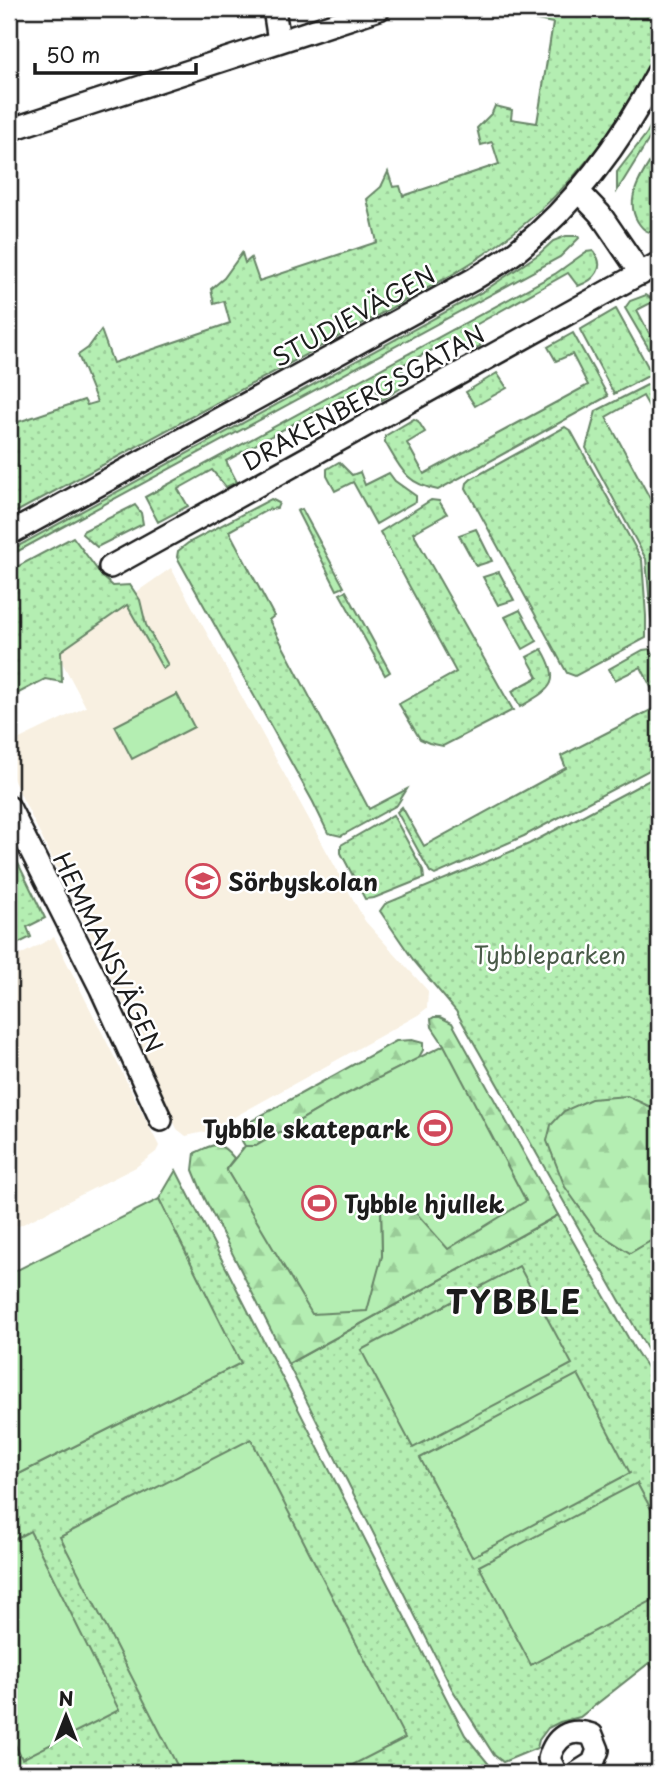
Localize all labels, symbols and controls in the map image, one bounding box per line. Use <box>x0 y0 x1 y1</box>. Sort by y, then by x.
scale bar <box>35 32 196 76</box>
text: 50 m <box>46 38 100 70</box>
street label: STUDIEVÄGEN <box>265 255 441 375</box>
street label: DRAKENBERGSGATAN <box>235 315 491 479</box>
street label: HEMMANSVÄGEN <box>45 846 173 1058</box>
school or university icon: Sörbyskolan <box>184 862 222 900</box>
place label: Sörbyskolan <box>228 863 378 899</box>
park label: Tybbleparken <box>474 936 626 972</box>
sports icon: Tybble skatepark <box>416 1109 454 1147</box>
place label: Tybble skatepark <box>202 1110 410 1146</box>
sports icon: Tybble hjullek <box>300 1184 338 1222</box>
place label: Tybble hjullek <box>344 1185 505 1221</box>
district label: TYBBLE <box>446 1277 582 1325</box>
north arrow <box>32 1680 102 1750</box>
text: N <box>58 1684 74 1712</box>

